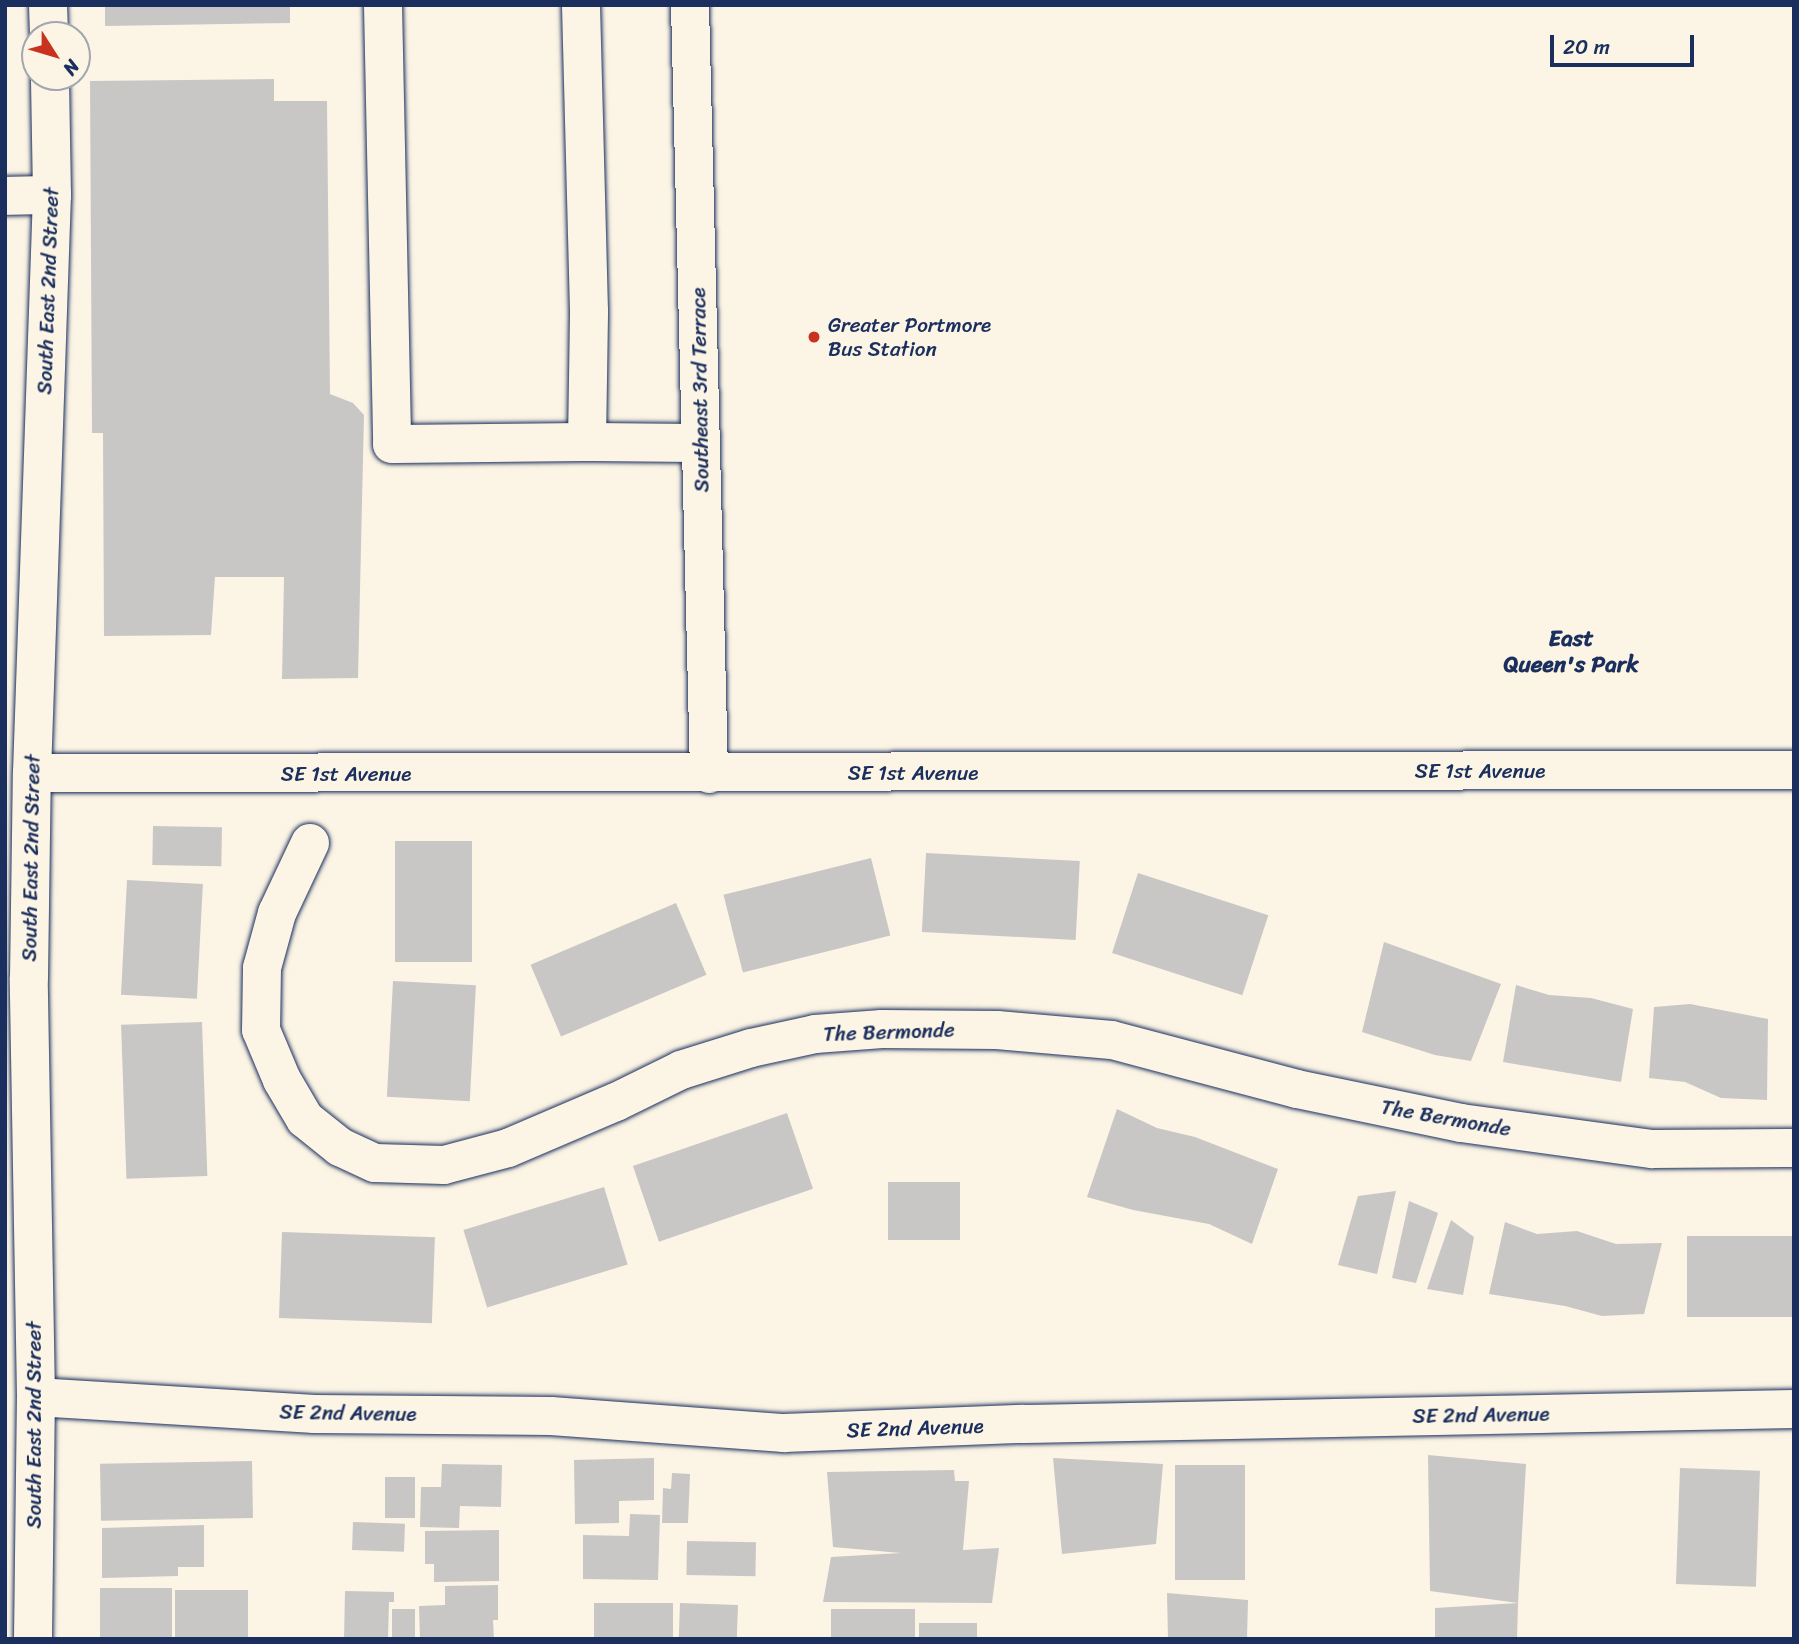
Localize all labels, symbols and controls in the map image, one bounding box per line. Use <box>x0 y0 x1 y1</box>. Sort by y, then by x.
north arrow <box>21 21 91 91</box>
scale bar <box>1554 21 1698 65</box>
text: 20 m <box>1563 28 1610 66</box>
text: N <box>54 53 89 83</box>
street label: South East 2nd Street <box>32 187 64 395</box>
street label: Southeast 3rd Terrace <box>686 287 714 493</box>
place label: Greater Portmore Bus Station <box>828 312 991 362</box>
marker: Greater Portmore Bus Station <box>806 329 822 345</box>
district label: East Queen's Park <box>1504 625 1638 679</box>
street label: South East 2nd Street <box>17 754 45 962</box>
street label: SE 1st Avenue <box>1415 758 1545 784</box>
street label: SE 1st Avenue <box>848 760 978 786</box>
street label: SE 1st Avenue <box>281 761 411 787</box>
street label: The Bermonde <box>823 1017 955 1047</box>
street label: The Bermonde <box>1379 1094 1513 1142</box>
street label: South East 2nd Street <box>21 1321 47 1529</box>
street label: SE 2nd Avenue <box>279 1399 417 1427</box>
street label: SE 2nd Avenue <box>1412 1401 1550 1429</box>
street label: SE 2nd Avenue <box>846 1413 984 1443</box>

